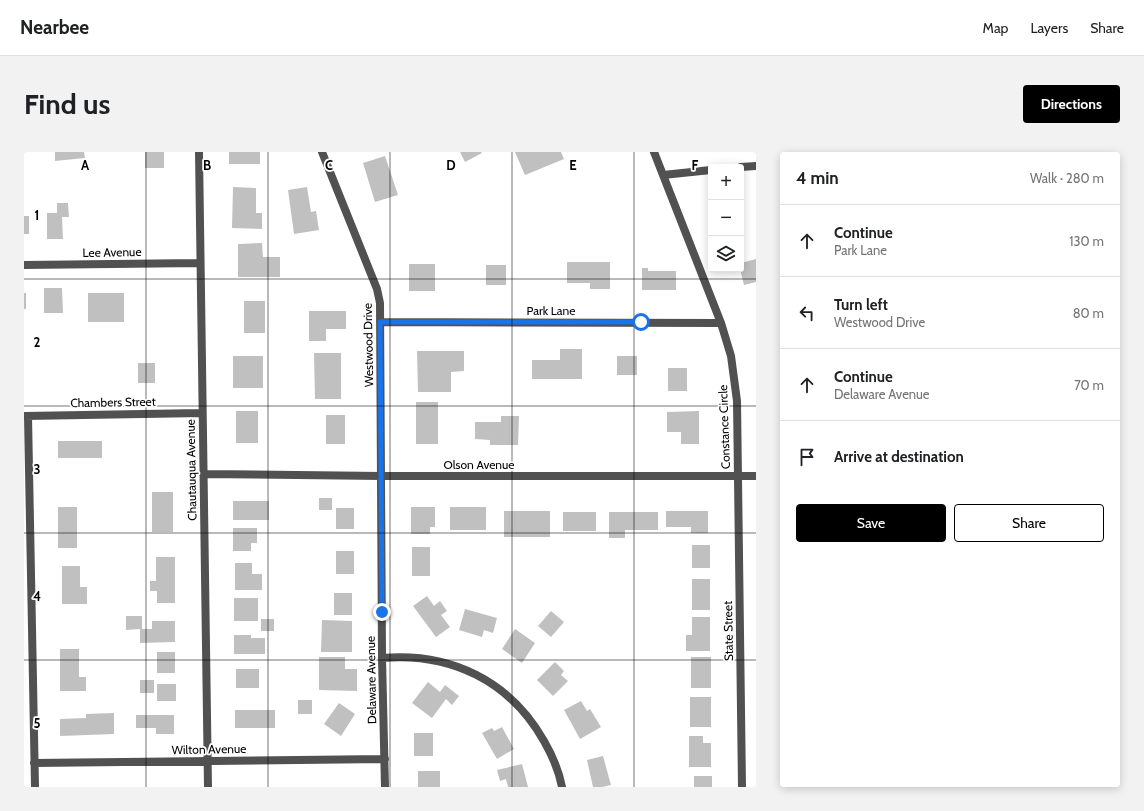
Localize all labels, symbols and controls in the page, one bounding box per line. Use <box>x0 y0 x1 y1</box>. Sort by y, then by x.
text: Nearbee <box>20 16 89 39</box>
text: Map <box>983 19 1008 37</box>
text: Layers <box>1030 19 1068 37</box>
text: Share <box>1090 19 1124 37</box>
button: Directions <box>1023 85 1120 123</box>
text: Find us <box>24 87 110 121</box>
text: A <box>81 157 90 173</box>
text: B <box>203 157 211 173</box>
text: C <box>325 157 333 173</box>
text: D <box>446 157 456 173</box>
text: E <box>569 157 577 173</box>
text: F <box>692 157 699 173</box>
map controls <box>708 164 744 272</box>
button: + <box>708 164 744 200</box>
text: 4 min <box>796 168 839 188</box>
text: Walk · 280 m <box>1030 170 1104 186</box>
button: − <box>708 200 744 236</box>
text: 1 <box>35 207 39 223</box>
text: Continue <box>834 224 893 242</box>
icon: ahead <box>796 230 818 252</box>
text: 130 m <box>1069 233 1104 249</box>
button: layers <box>708 236 744 272</box>
text: Park Lane <box>834 242 887 258</box>
street label: Lee Avenue <box>82 244 142 260</box>
text: Turn left <box>834 296 888 314</box>
icon: left <box>796 302 818 324</box>
street label: Westwood Drive <box>360 303 376 387</box>
street label: Park Lane <box>527 303 575 318</box>
text: 80 m <box>1073 305 1104 321</box>
route start <box>632 313 650 331</box>
text: Westwood Drive <box>834 314 925 330</box>
text: 2 <box>34 334 41 350</box>
text: Continue <box>834 368 893 386</box>
icon: ahead <box>796 374 818 396</box>
text: 70 m <box>1074 377 1104 393</box>
street label: Constance Circle <box>715 384 733 470</box>
text: Delaware Avenue <box>834 386 930 402</box>
street label: Chambers Street <box>70 394 156 410</box>
street label: Chautauqua Avenue <box>183 419 199 521</box>
icon: arrive <box>796 446 818 468</box>
text: Arrive at destination <box>834 448 964 466</box>
street label: Olson Avenue <box>443 457 515 472</box>
text: 3 <box>33 461 41 477</box>
button: Save <box>796 504 946 542</box>
button: Share <box>954 504 1104 542</box>
text: 4 <box>33 588 41 604</box>
street label: State Street <box>720 601 736 661</box>
route end <box>373 603 391 621</box>
street label: Delaware Avenue <box>363 636 379 724</box>
text: 5 <box>34 715 41 731</box>
street label: Wilton Avenue <box>172 741 246 757</box>

